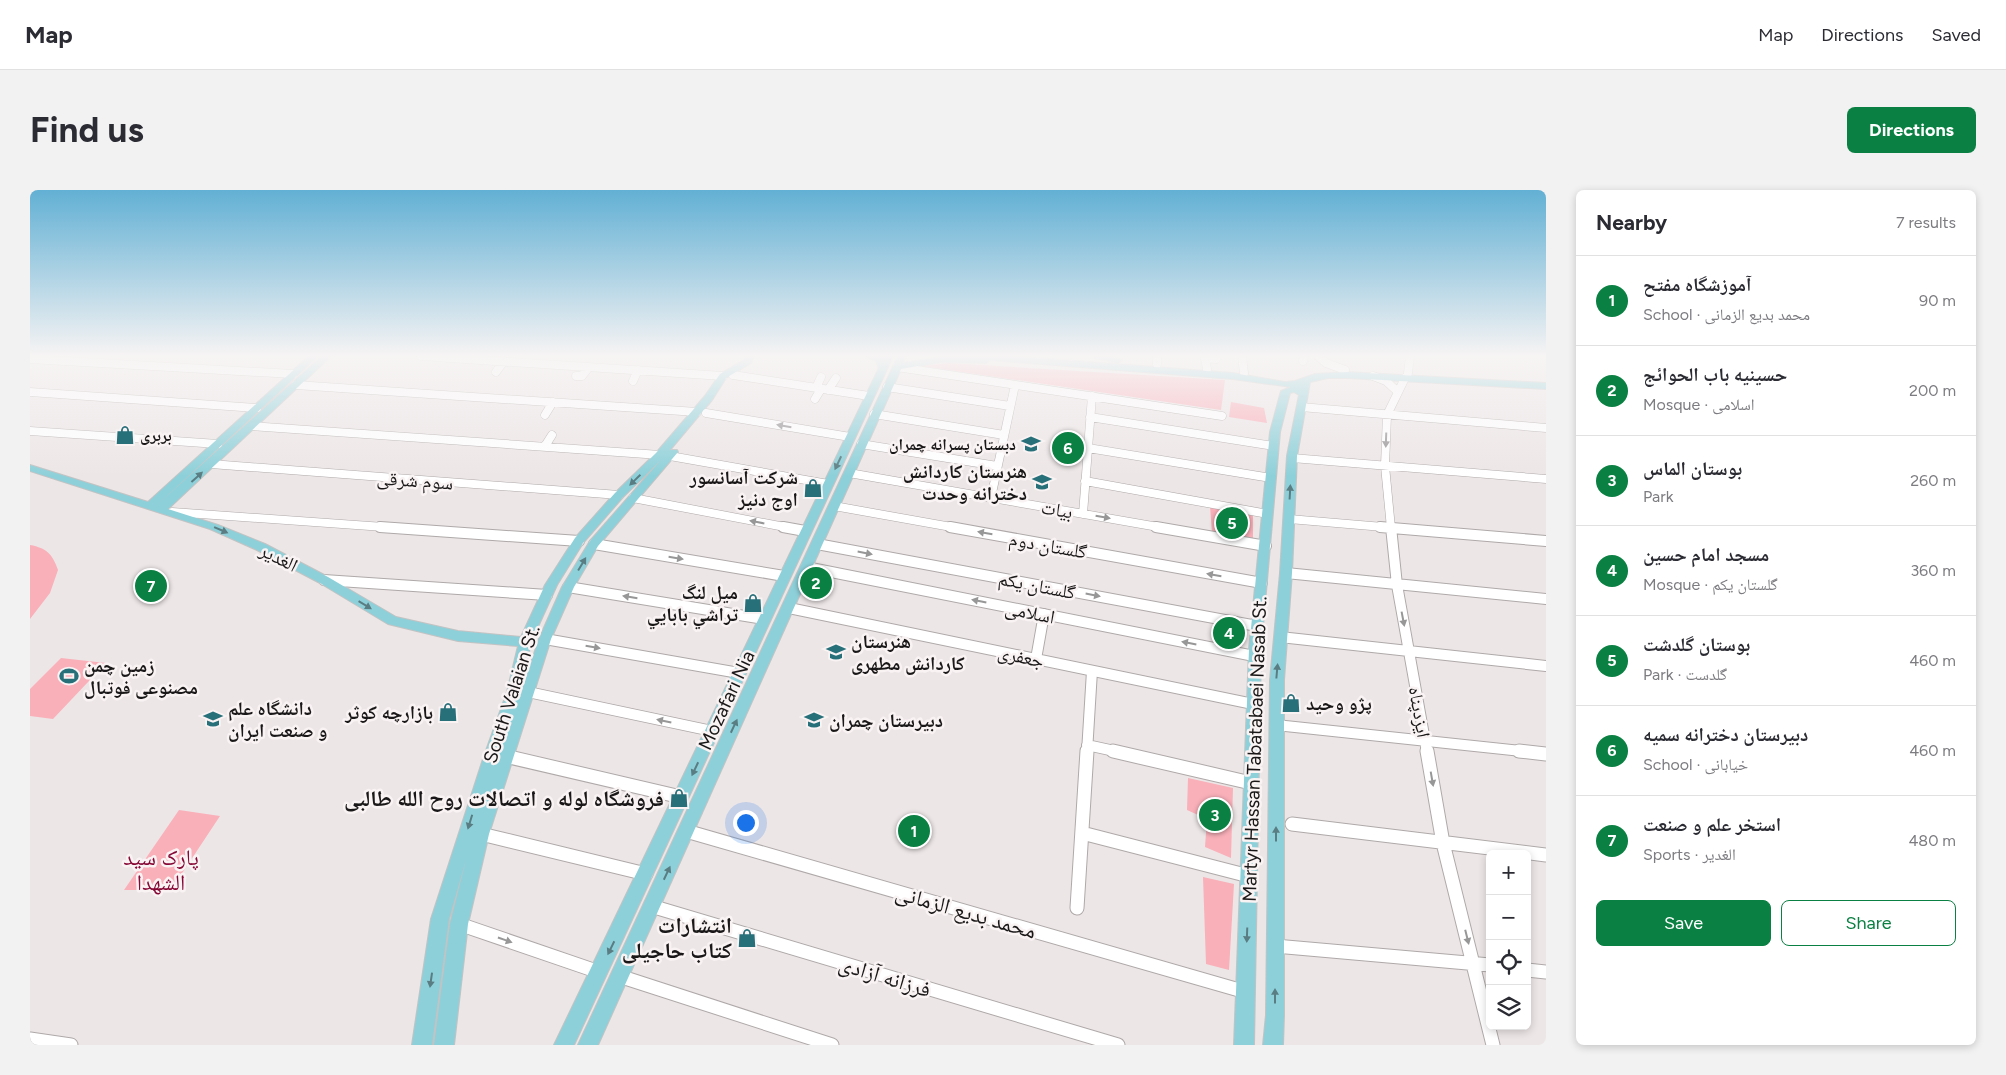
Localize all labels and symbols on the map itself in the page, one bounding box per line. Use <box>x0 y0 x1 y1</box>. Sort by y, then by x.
one-way arrow <box>776 422 792 430</box>
shop icon: بربری <box>114 424 136 446</box>
place label: بربری <box>140 426 172 445</box>
pin: 6 <box>1052 429 1084 467</box>
one-way arrow <box>1382 432 1390 448</box>
school or university icon: دبستان پسرانه چمران <box>1020 433 1042 455</box>
place label: دبستان پسرانه چمران <box>889 435 1016 454</box>
one-way arrow <box>833 456 841 470</box>
place label: هنرستان کاردانش دخترانه وحدت <box>903 460 1027 505</box>
street label: سوم شرقی <box>376 466 454 497</box>
place label: شرکت آسانسور اوج دنیز <box>689 466 798 511</box>
one-way arrow <box>190 471 202 483</box>
school or university icon: هنرستان کاردانش دخترانه وحدت <box>1031 471 1053 493</box>
one-way arrow <box>629 474 641 486</box>
shop icon: شرکت آسانسور اوج دنیز <box>802 477 824 499</box>
one-way arrow <box>1286 484 1294 500</box>
street label: بیات <box>1039 495 1074 524</box>
pin: 5 <box>1216 504 1248 542</box>
one-way arrow <box>1096 514 1112 522</box>
one-way arrow <box>749 518 765 526</box>
one-way arrow <box>214 526 229 534</box>
street label: گلستان دوم <box>1007 527 1089 566</box>
one-way arrow <box>976 529 992 537</box>
street label: الغدیر <box>255 538 302 577</box>
one-way arrow <box>857 549 872 557</box>
one-way arrow <box>669 554 685 562</box>
one-way arrow <box>577 558 586 571</box>
pin: 2 <box>800 564 832 602</box>
pin: 7 <box>135 567 167 605</box>
street label: گلستان یکم <box>996 567 1077 605</box>
one-way arrow <box>1205 570 1221 578</box>
place label: ميل لنگ تراشي بابايي <box>647 581 739 630</box>
shop icon: ميل لنگ تراشي بابايي <box>742 592 764 614</box>
one-way arrow <box>1086 592 1102 600</box>
one-way arrow <box>621 593 637 601</box>
street label: اسلامی <box>1003 596 1057 629</box>
street label: Martyr Hassan Tabatabaei Nasab St. <box>1238 596 1271 902</box>
one-way arrow <box>970 597 986 605</box>
one-way arrow <box>358 600 371 609</box>
one-way arrow <box>1400 611 1408 627</box>
pin: 4 <box>1213 614 1245 652</box>
street label: South Valaian St. <box>478 622 545 766</box>
place label: هنرستان کاردانش مطهری <box>851 630 965 675</box>
one-way arrow <box>1182 639 1197 647</box>
street label: جعفری <box>996 640 1046 673</box>
school or university icon: هنرستان کاردانش مطهری <box>825 641 847 663</box>
one-way arrow <box>585 644 601 652</box>
street label: Mozafari Nia <box>693 647 760 754</box>
place label: زمین چمن مصنوعی فوتبال <box>84 654 198 699</box>
one-way arrow <box>1274 663 1282 679</box>
sports icon: زمین چمن مصنوعی فوتبال <box>58 665 80 687</box>
street label: ایزدپناه <box>1404 685 1435 739</box>
shop icon: پژو وحید <box>1280 692 1302 714</box>
place label: پژو وحید <box>1306 692 1372 715</box>
place label: دانشگاه علم و صنعت ایران <box>228 697 327 742</box>
place label: بازارچه کوثر <box>344 701 433 724</box>
shop icon: بازارچه کوثر <box>437 701 459 723</box>
school or university icon: دانشگاه علم و صنعت ایران <box>202 708 224 730</box>
school or university icon: دبیرستان چمران <box>803 709 825 731</box>
place label: دبیرستان چمران <box>829 709 943 732</box>
one-way arrow <box>657 717 672 725</box>
one-way arrow <box>731 719 739 733</box>
one-way arrow <box>690 762 698 776</box>
one-way arrow <box>1428 771 1436 787</box>
place label: فروشگاه لوله و اتصالات روح الله طالبی <box>344 785 664 812</box>
shop icon: فروشگاه لوله و اتصالات روح الله طالبی <box>668 787 690 809</box>
pin: 3 <box>1199 796 1231 834</box>
your location <box>733 810 759 836</box>
pin: 1 <box>898 812 930 850</box>
one-way arrow <box>465 815 473 830</box>
one-way arrow <box>1272 826 1280 842</box>
park label: پارک سید الشهدا <box>123 844 199 896</box>
one-way arrow <box>662 866 671 881</box>
street label: محمد بدیع الزمانی <box>892 879 1039 944</box>
place label: انتشارات کتاب حاجیلی <box>622 912 732 964</box>
shop icon: انتشارات کتاب حاجیلی <box>736 927 758 949</box>
one-way arrow <box>1243 927 1251 943</box>
one-way arrow <box>1463 930 1471 945</box>
one-way arrow <box>498 936 513 944</box>
one-way arrow <box>606 940 615 955</box>
street label: فرزانه آزادی <box>836 950 934 1003</box>
one-way arrow <box>427 972 435 988</box>
one-way arrow <box>1271 988 1279 1004</box>

